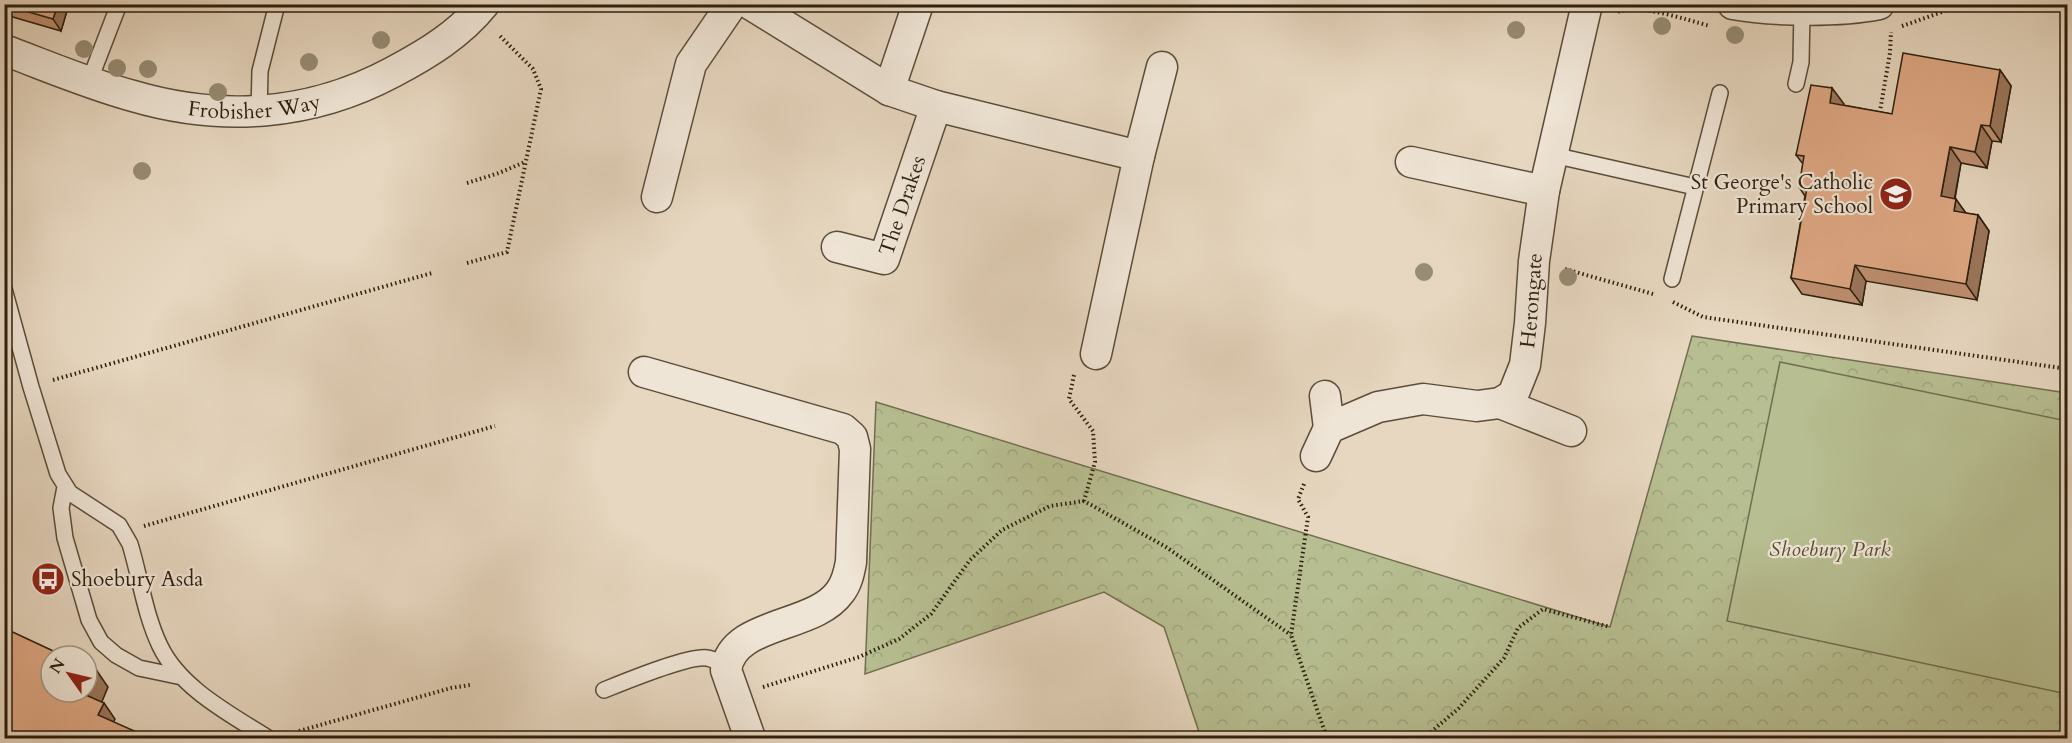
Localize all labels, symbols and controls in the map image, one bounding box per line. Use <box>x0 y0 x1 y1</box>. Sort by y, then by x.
street label: Frobisher Way <box>186 87 324 126</box>
street label: The Drakes <box>872 152 933 259</box>
place label: St George's Catholic Primary School <box>1691 168 1873 221</box>
school or university icon: St George's Catholic Primary School <box>1878 176 1914 212</box>
street label: Herongate <box>1513 251 1550 350</box>
park label: Shoebury Park <box>1769 535 1891 564</box>
bus stop icon: Shoebury Asda <box>30 561 66 597</box>
place label: Shoebury Asda <box>71 565 203 594</box>
north arrow <box>39 644 99 704</box>
text: N <box>44 654 70 678</box>

